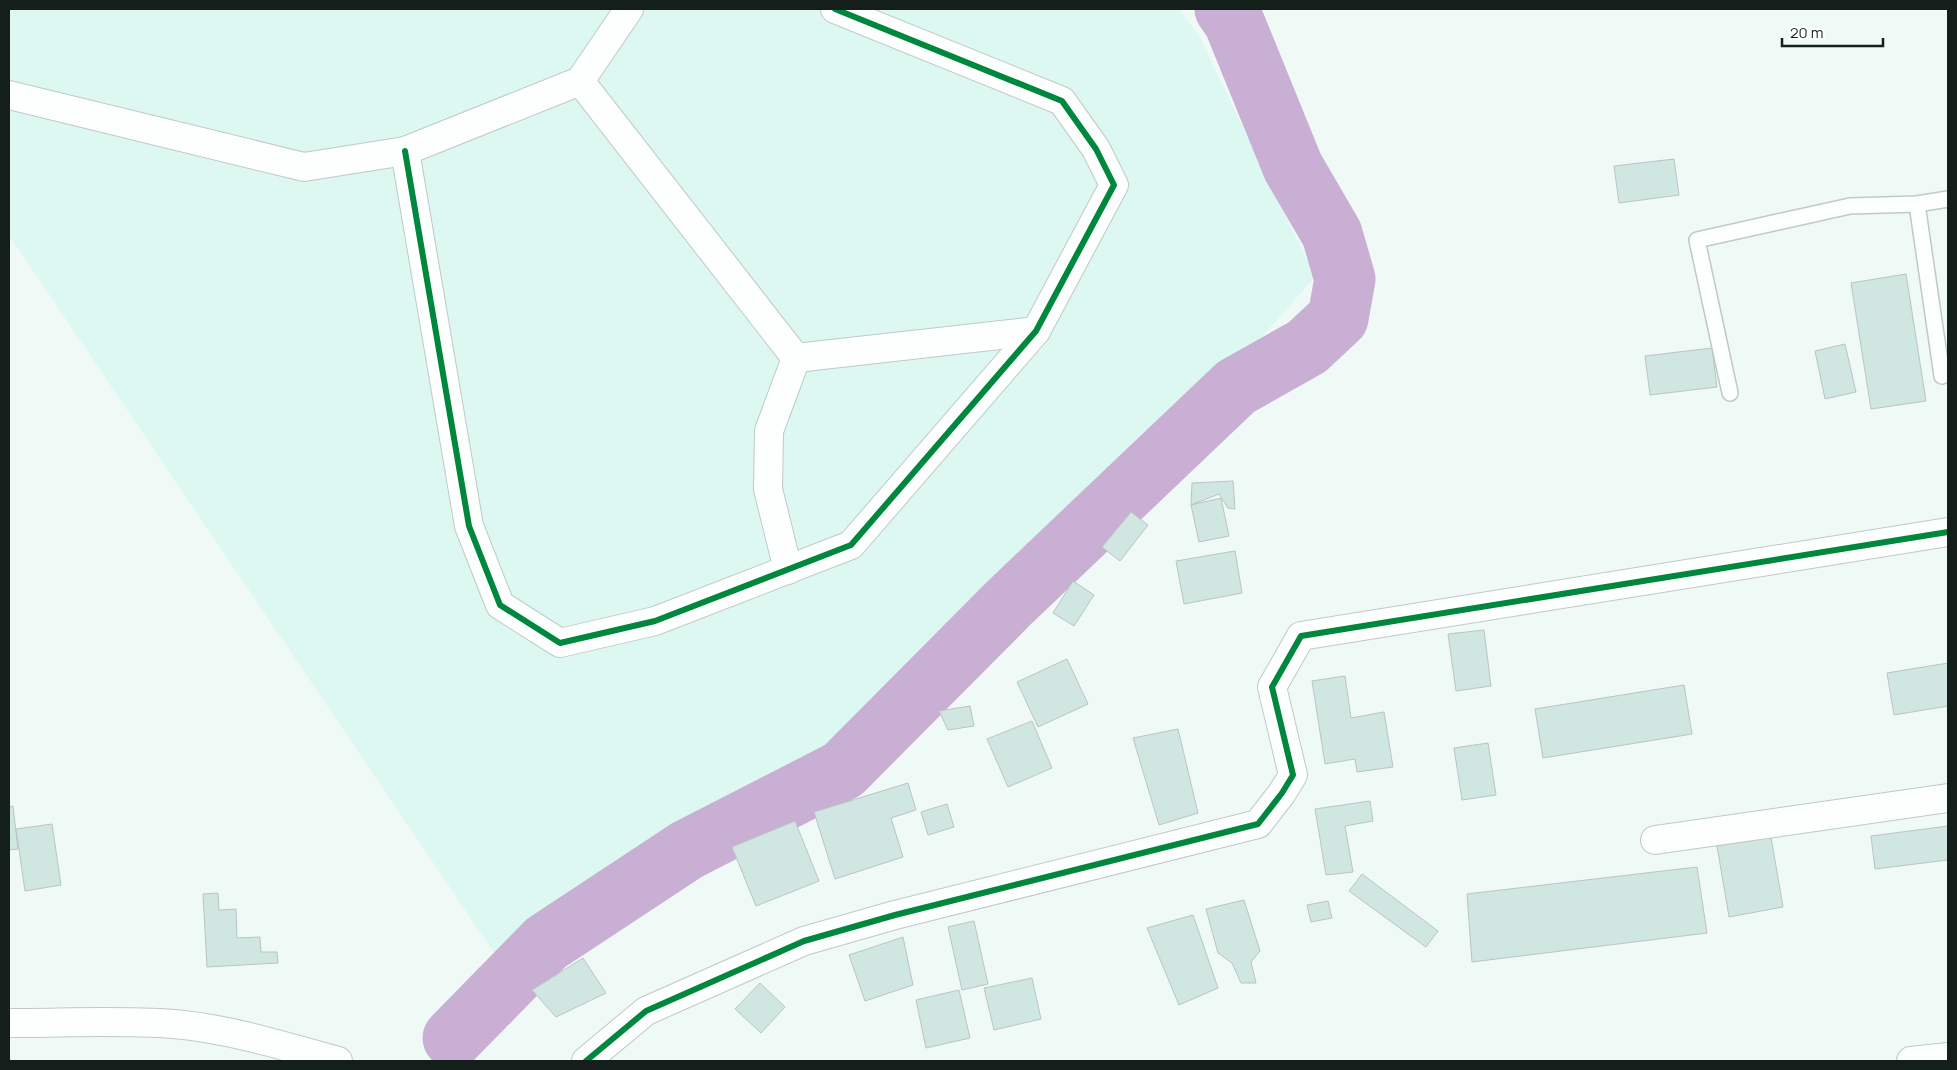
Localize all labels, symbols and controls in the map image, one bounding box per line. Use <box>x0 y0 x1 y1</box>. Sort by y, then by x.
scale bar <box>1782 15 1883 47</box>
text: 20 m <box>1790 22 1823 43</box>

